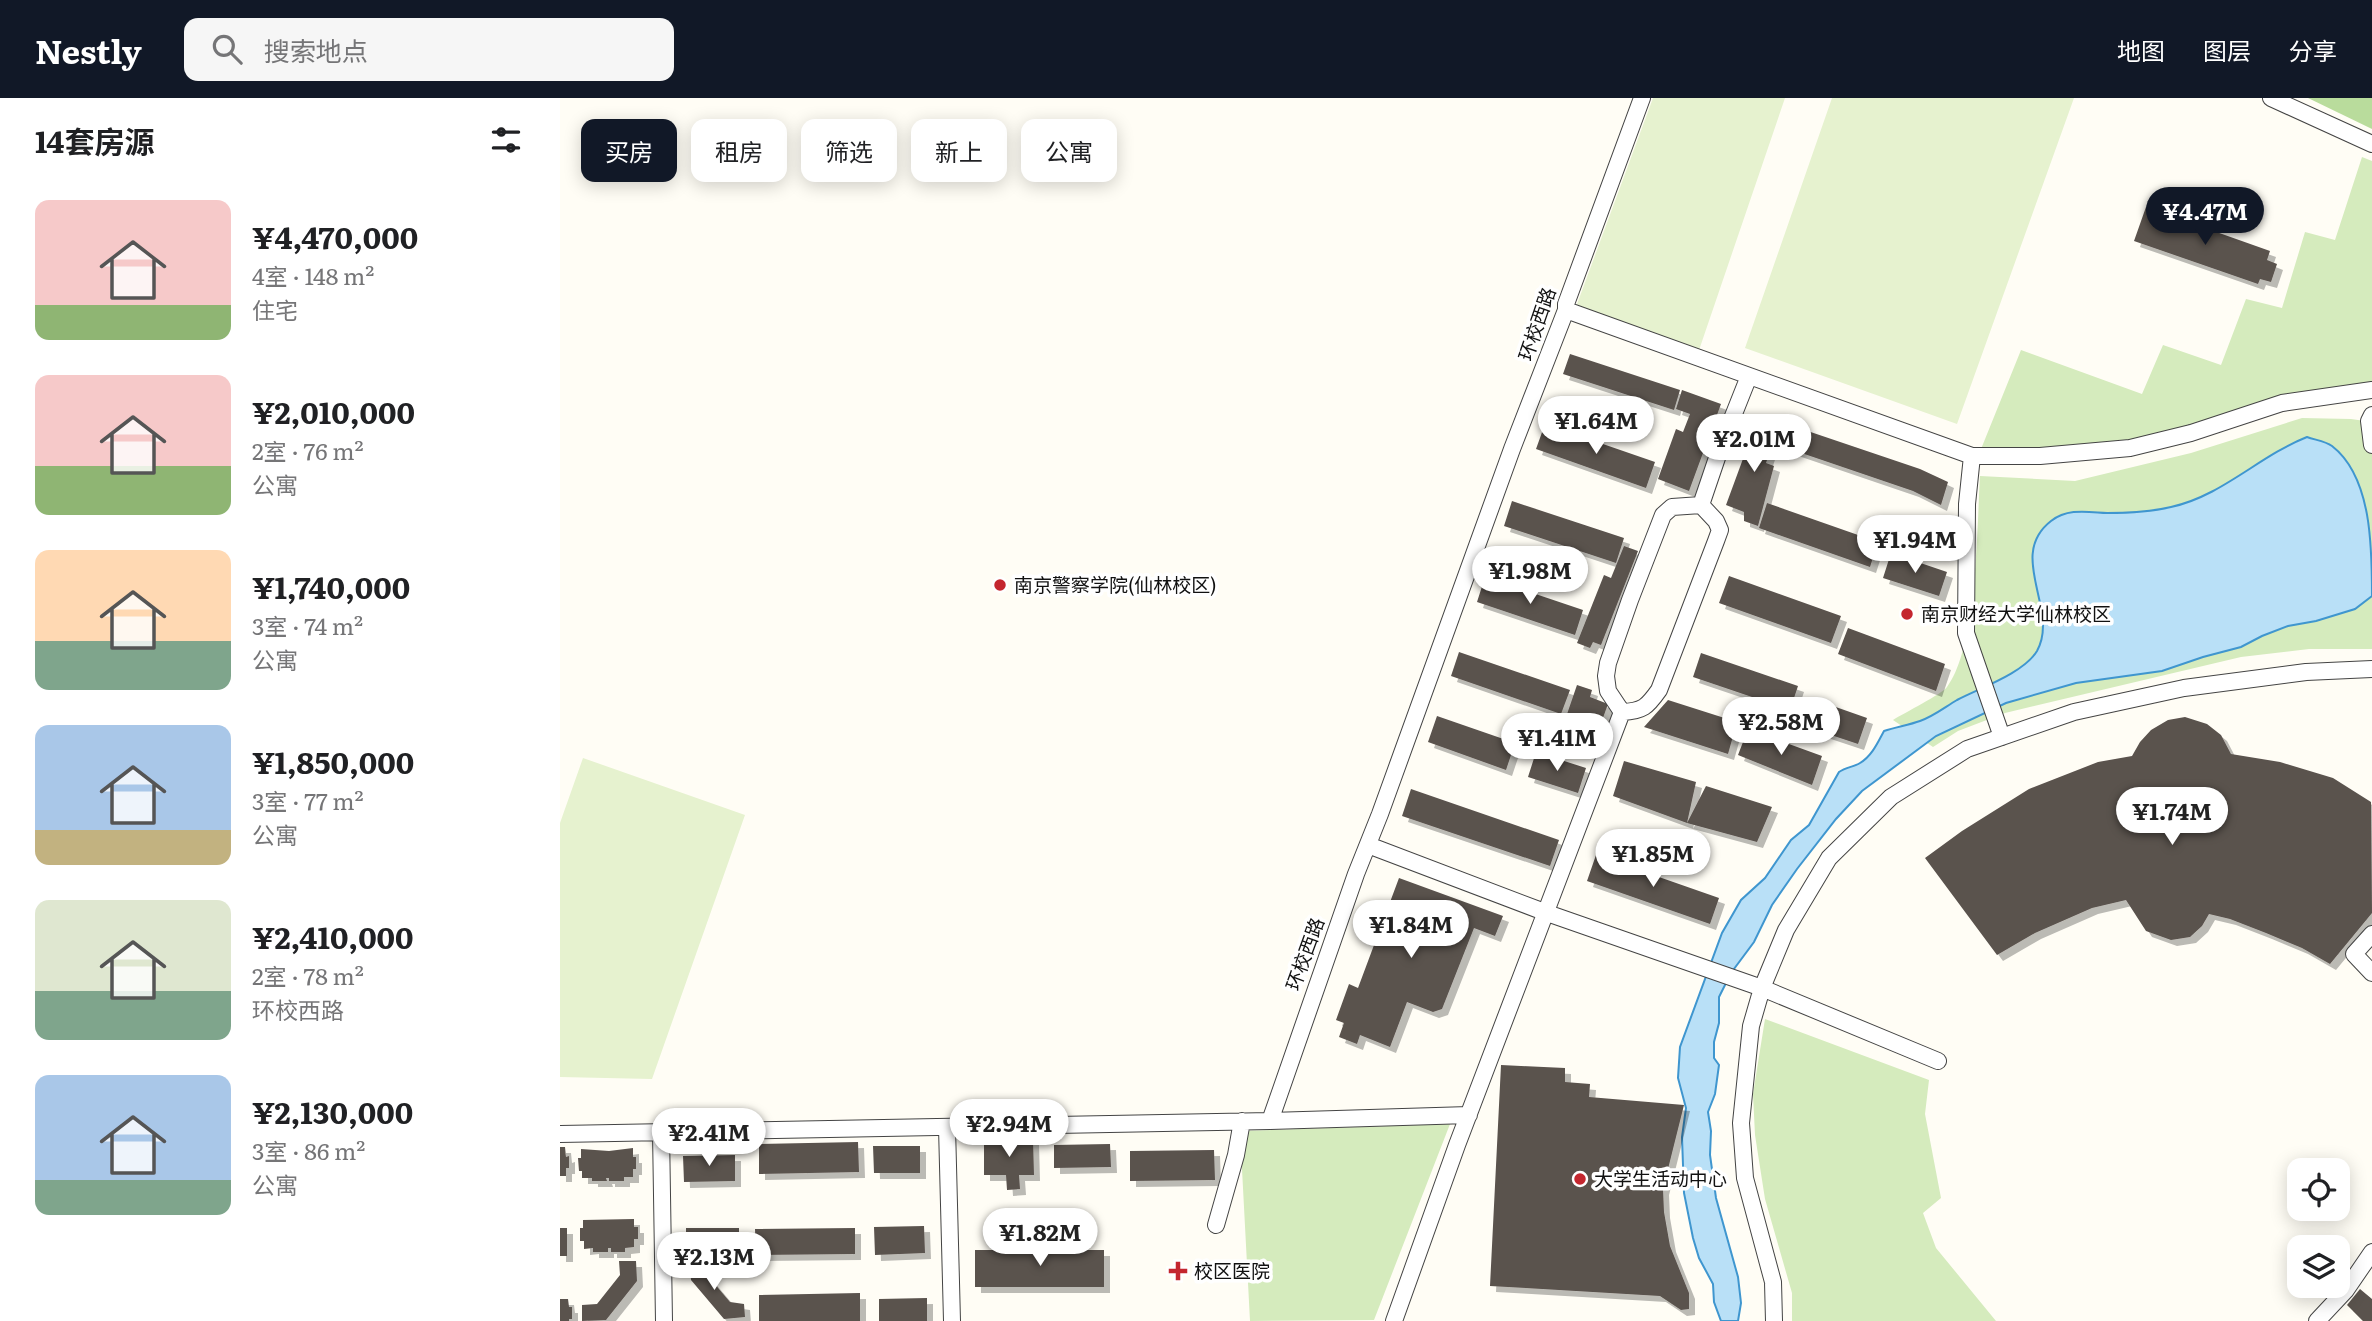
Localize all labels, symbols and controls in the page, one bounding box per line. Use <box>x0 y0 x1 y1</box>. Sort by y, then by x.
search box <box>184 18 674 81</box>
text: Nestly <box>35 25 142 74</box>
icon: search <box>208 30 246 68</box>
text: 搜索地点 <box>264 30 368 69</box>
text: 地图 <box>2117 32 2165 67</box>
text: 图层 <box>2203 32 2251 67</box>
text: 分享 <box>2289 32 2337 67</box>
text: 14套房源 <box>35 118 154 162</box>
chip: 买房 <box>581 119 677 182</box>
chip: 租房 <box>691 119 787 182</box>
chip: 筛选 <box>801 119 897 182</box>
chip: 新上 <box>911 119 1007 182</box>
chip: 公寓 <box>1021 119 1117 182</box>
icon: filters <box>487 121 525 159</box>
pin: ¥4.47M <box>2148 188 2262 247</box>
text: ¥4.47M <box>2162 193 2248 227</box>
text: ¥4,470,000 <box>252 214 418 258</box>
icon: home <box>91 228 175 312</box>
text: 4室 · 148 m² <box>252 258 374 292</box>
street label: 环校西路 <box>1510 283 1562 364</box>
text: 住宅 <box>252 292 298 326</box>
text: ¥2,010,000 <box>252 389 415 433</box>
pin: ¥1.64M <box>1539 396 1653 456</box>
text: ¥1.64M <box>1554 402 1638 436</box>
icon: home <box>91 403 175 487</box>
pin: ¥2.01M <box>1697 414 1811 474</box>
text: ¥2.01M <box>1712 420 1796 454</box>
text: 2室 · 76 m² <box>252 433 364 467</box>
text: 公寓 <box>252 467 298 501</box>
pin: ¥1.94M <box>1858 516 1972 575</box>
text: ¥1.94M <box>1873 521 1957 555</box>
pin: ¥1.98M <box>1473 546 1587 606</box>
text: ¥1.98M <box>1488 552 1572 586</box>
text: ¥1,740,000 <box>252 564 410 608</box>
place label: 南京警察学院(仙林校区) <box>1014 570 1217 598</box>
marker: 南京警察学院(仙林校区) <box>992 577 1008 593</box>
icon: home <box>91 578 175 662</box>
place label: 南京财经大学仙林校区 <box>1921 599 2111 627</box>
marker: 南京财经大学仙林校区 <box>1899 606 1915 622</box>
text: 3室 · 74 m² <box>252 608 363 642</box>
text: 公寓 <box>252 642 298 676</box>
pin: ¥2.58M <box>1724 698 1838 757</box>
text: ¥2.58M <box>1738 703 1824 737</box>
pin: ¥1.41M <box>1500 714 1614 773</box>
text: ¥1.41M <box>1517 719 1597 753</box>
text: ¥1,850,000 <box>252 739 414 783</box>
icon: home <box>91 753 175 837</box>
text: 3室 · 77 m² <box>252 783 364 817</box>
pin: ¥1.74M <box>2115 788 2229 847</box>
text: ¥1.74M <box>2132 793 2212 827</box>
text: 公寓 <box>252 817 298 851</box>
pin: ¥1.85M <box>1596 830 1710 889</box>
text: ¥1.85M <box>1611 835 1695 869</box>
pin: ¥1.84M <box>1354 900 1468 960</box>
text: ¥1.84M <box>1369 906 1453 940</box>
street label: 环校西路 <box>1278 913 1330 994</box>
text: ¥2,410,000 <box>252 914 414 958</box>
icon: home <box>91 928 175 1012</box>
text: 2室 · 78 m² <box>252 958 364 992</box>
text: 环校西路 <box>252 992 344 1026</box>
text: ¥2,130,000 <box>252 1089 413 1133</box>
pin: ¥2.94M <box>952 1100 1066 1159</box>
icon: home <box>91 1103 175 1187</box>
text: ¥2.94M <box>966 1105 1052 1139</box>
pin: ¥2.41M <box>652 1108 766 1168</box>
text: ¥2.41M <box>668 1114 750 1148</box>
text: 3室 · 86 m² <box>252 1133 365 1167</box>
map controls <box>2287 1158 2350 1298</box>
button: locate <box>2287 1158 2350 1221</box>
place label: 大学生活动中心 <box>1594 1164 1727 1192</box>
text: 公寓 <box>252 1167 298 1201</box>
marker: 大学生活动中心 <box>1572 1171 1588 1187</box>
pin: ¥1.82M <box>983 1208 1097 1268</box>
text: ¥1.82M <box>999 1214 1081 1248</box>
pin: ¥2.13M <box>657 1232 771 1292</box>
button: layers <box>2287 1235 2350 1298</box>
text: ¥2.13M <box>673 1238 755 1272</box>
place label: 校区医院 <box>1194 1256 1270 1284</box>
marker: 校区医院 <box>1168 1261 1188 1281</box>

